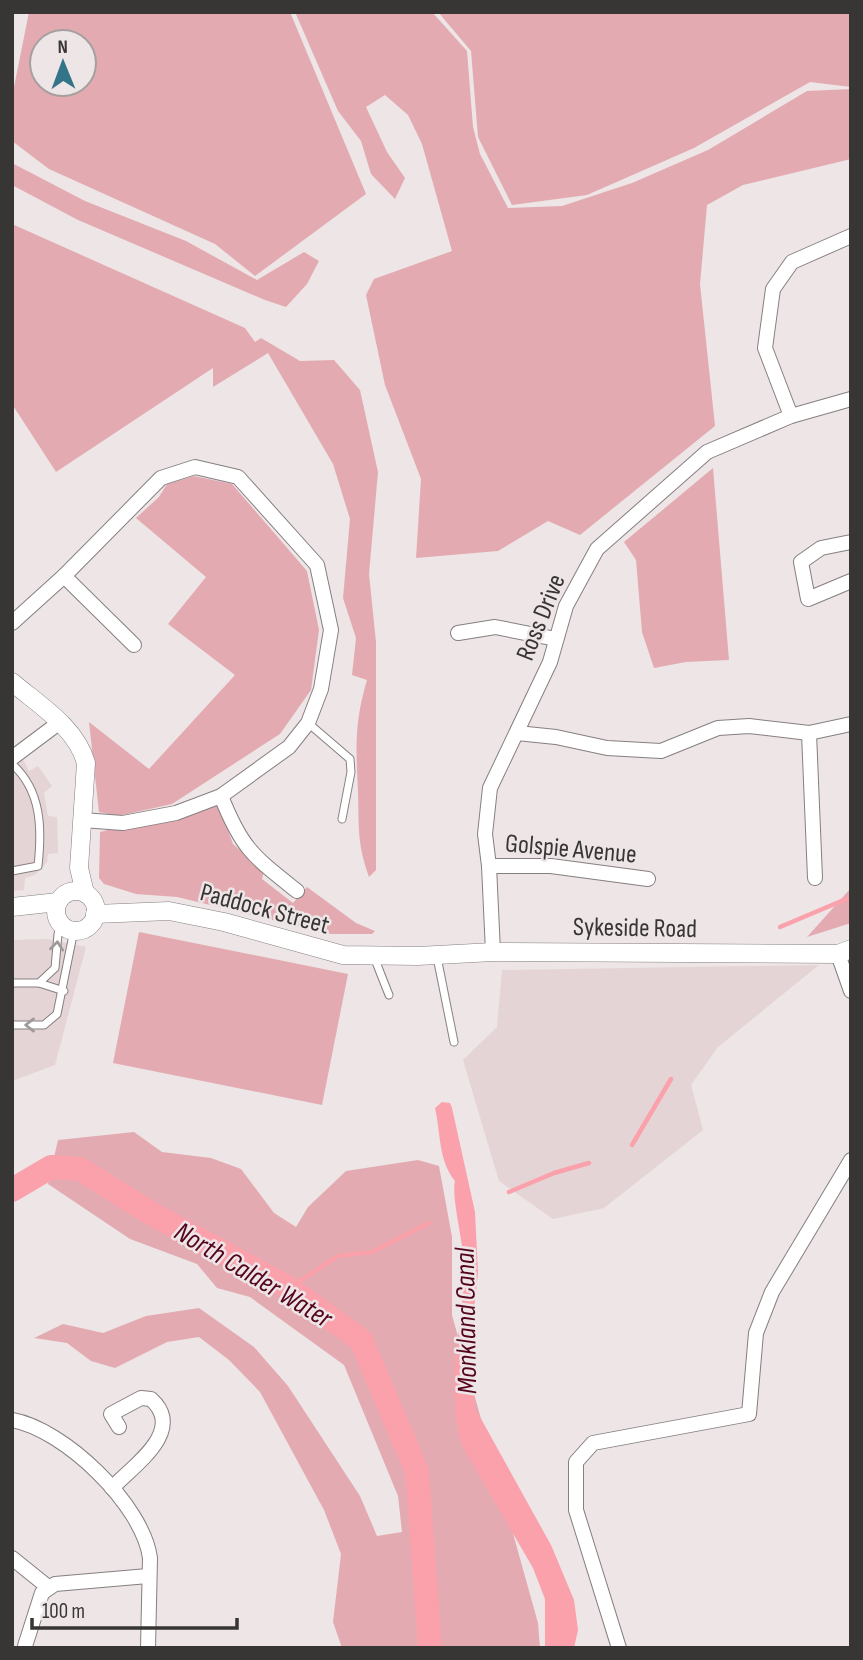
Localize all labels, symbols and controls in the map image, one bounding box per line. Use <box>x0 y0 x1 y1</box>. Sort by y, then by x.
north arrow <box>28 28 98 98</box>
text: N <box>57 36 68 59</box>
street label: Ross Drive <box>510 570 573 665</box>
street label: Golspie Avenue <box>504 828 638 871</box>
street label: Paddock Street <box>197 877 333 942</box>
street label: Sykeside Road <box>573 912 697 945</box>
one-way arrow <box>49 940 64 951</box>
one-way arrow <box>25 1017 35 1033</box>
water label: North Calder Water <box>168 1215 339 1336</box>
water label: Monkland Canal <box>449 1247 484 1394</box>
scale bar <box>32 1586 236 1630</box>
text: 100 m <box>42 1599 85 1624</box>

